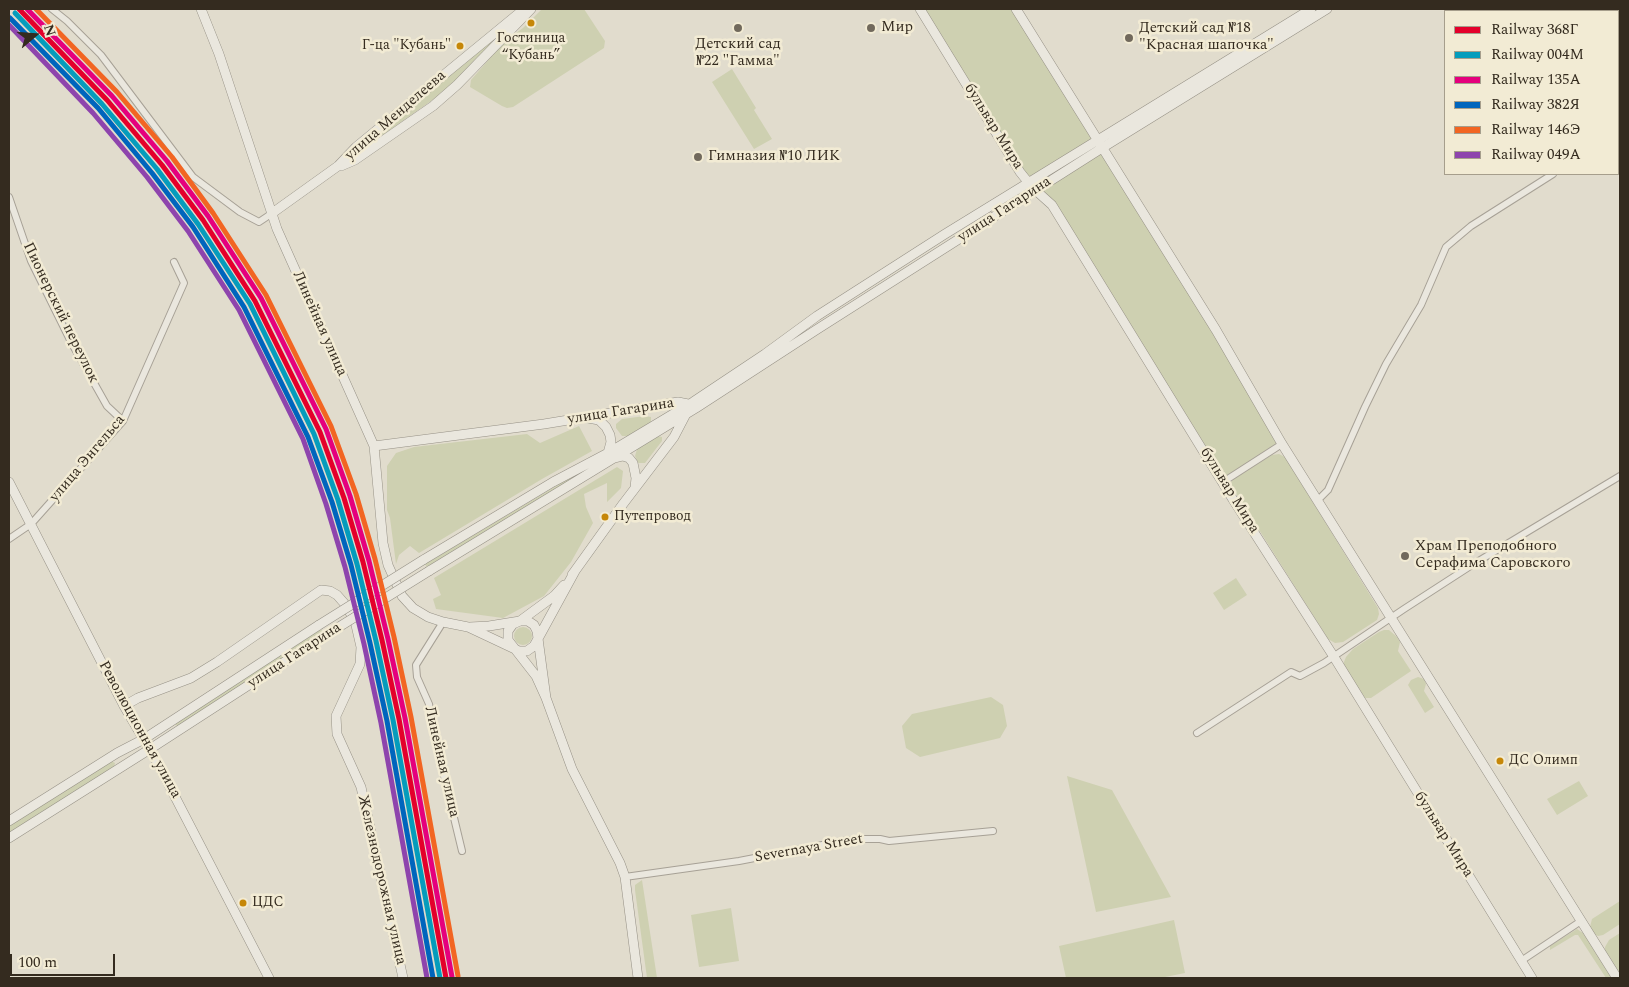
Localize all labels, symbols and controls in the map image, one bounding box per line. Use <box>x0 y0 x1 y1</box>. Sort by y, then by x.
north arrow <box>10 10 60 60</box>
legend <box>1444 10 1619 175</box>
marker: Гостиница “Кубань” <box>526 18 536 28</box>
text: Railway 368Г <box>1491 18 1578 41</box>
place label: Мир <box>881 19 913 37</box>
place label: Детский сад №18 "Красная шапочка" <box>1139 20 1274 55</box>
text: N <box>38 22 61 39</box>
marker: Детский сад №22 "Гамма" <box>732 22 744 34</box>
marker: Мир <box>865 22 877 34</box>
place label: Гостиница “Кубань” <box>497 31 565 64</box>
marker: Детский сад №18 "Красная шапочка" <box>1123 32 1135 44</box>
place label: Детский сад №22 "Гамма" <box>695 36 781 71</box>
place label: Г-ца "Кубань" <box>362 38 451 54</box>
marker: Г-ца "Кубань" <box>455 41 465 51</box>
text: Railway 004М <box>1491 43 1584 66</box>
street label: улица Менделеева <box>342 67 450 165</box>
text: Railway 135А <box>1491 68 1581 91</box>
street label: бульвар Мира <box>959 81 1027 173</box>
text: Railway 382Я <box>1491 93 1580 116</box>
text: Railway 146Э <box>1491 118 1581 141</box>
text: Railway 049А <box>1491 143 1581 166</box>
place label: Гимназия №10 ЛИК <box>708 148 840 166</box>
marker: Гимназия №10 ЛИК <box>692 151 704 163</box>
street label: улица Гагарина <box>955 173 1055 247</box>
street label: Пионерский переулок <box>18 240 102 386</box>
street label: Линейная улица <box>288 269 350 379</box>
street label: улица Гагарина <box>566 395 676 429</box>
street label: улица Энгельса <box>46 412 130 506</box>
street label: бульвар Мира <box>1195 445 1263 537</box>
place label: Путепровод <box>614 509 691 525</box>
marker: Путепровод <box>600 512 610 522</box>
place label: Храм Преподобного Серафима Саровского <box>1415 538 1571 573</box>
marker: Храм Преподобного Серафима Саровского <box>1399 550 1411 562</box>
street label: улица Гагарина <box>245 619 345 693</box>
street label: Революционная улица <box>94 658 184 802</box>
street label: Линейная улица <box>419 705 463 819</box>
place label: ДС Олимп <box>1509 753 1578 769</box>
marker: ДС Олимп <box>1495 756 1505 766</box>
street label: бульвар Мира <box>1409 789 1477 881</box>
street label: Железнодорожная улица <box>353 793 409 967</box>
street label: Severnaya Street <box>754 831 864 867</box>
place label: ЦДС <box>252 895 284 911</box>
marker: ЦДС <box>238 898 248 908</box>
scale bar <box>12 944 118 976</box>
text: 100 m <box>18 951 57 974</box>

